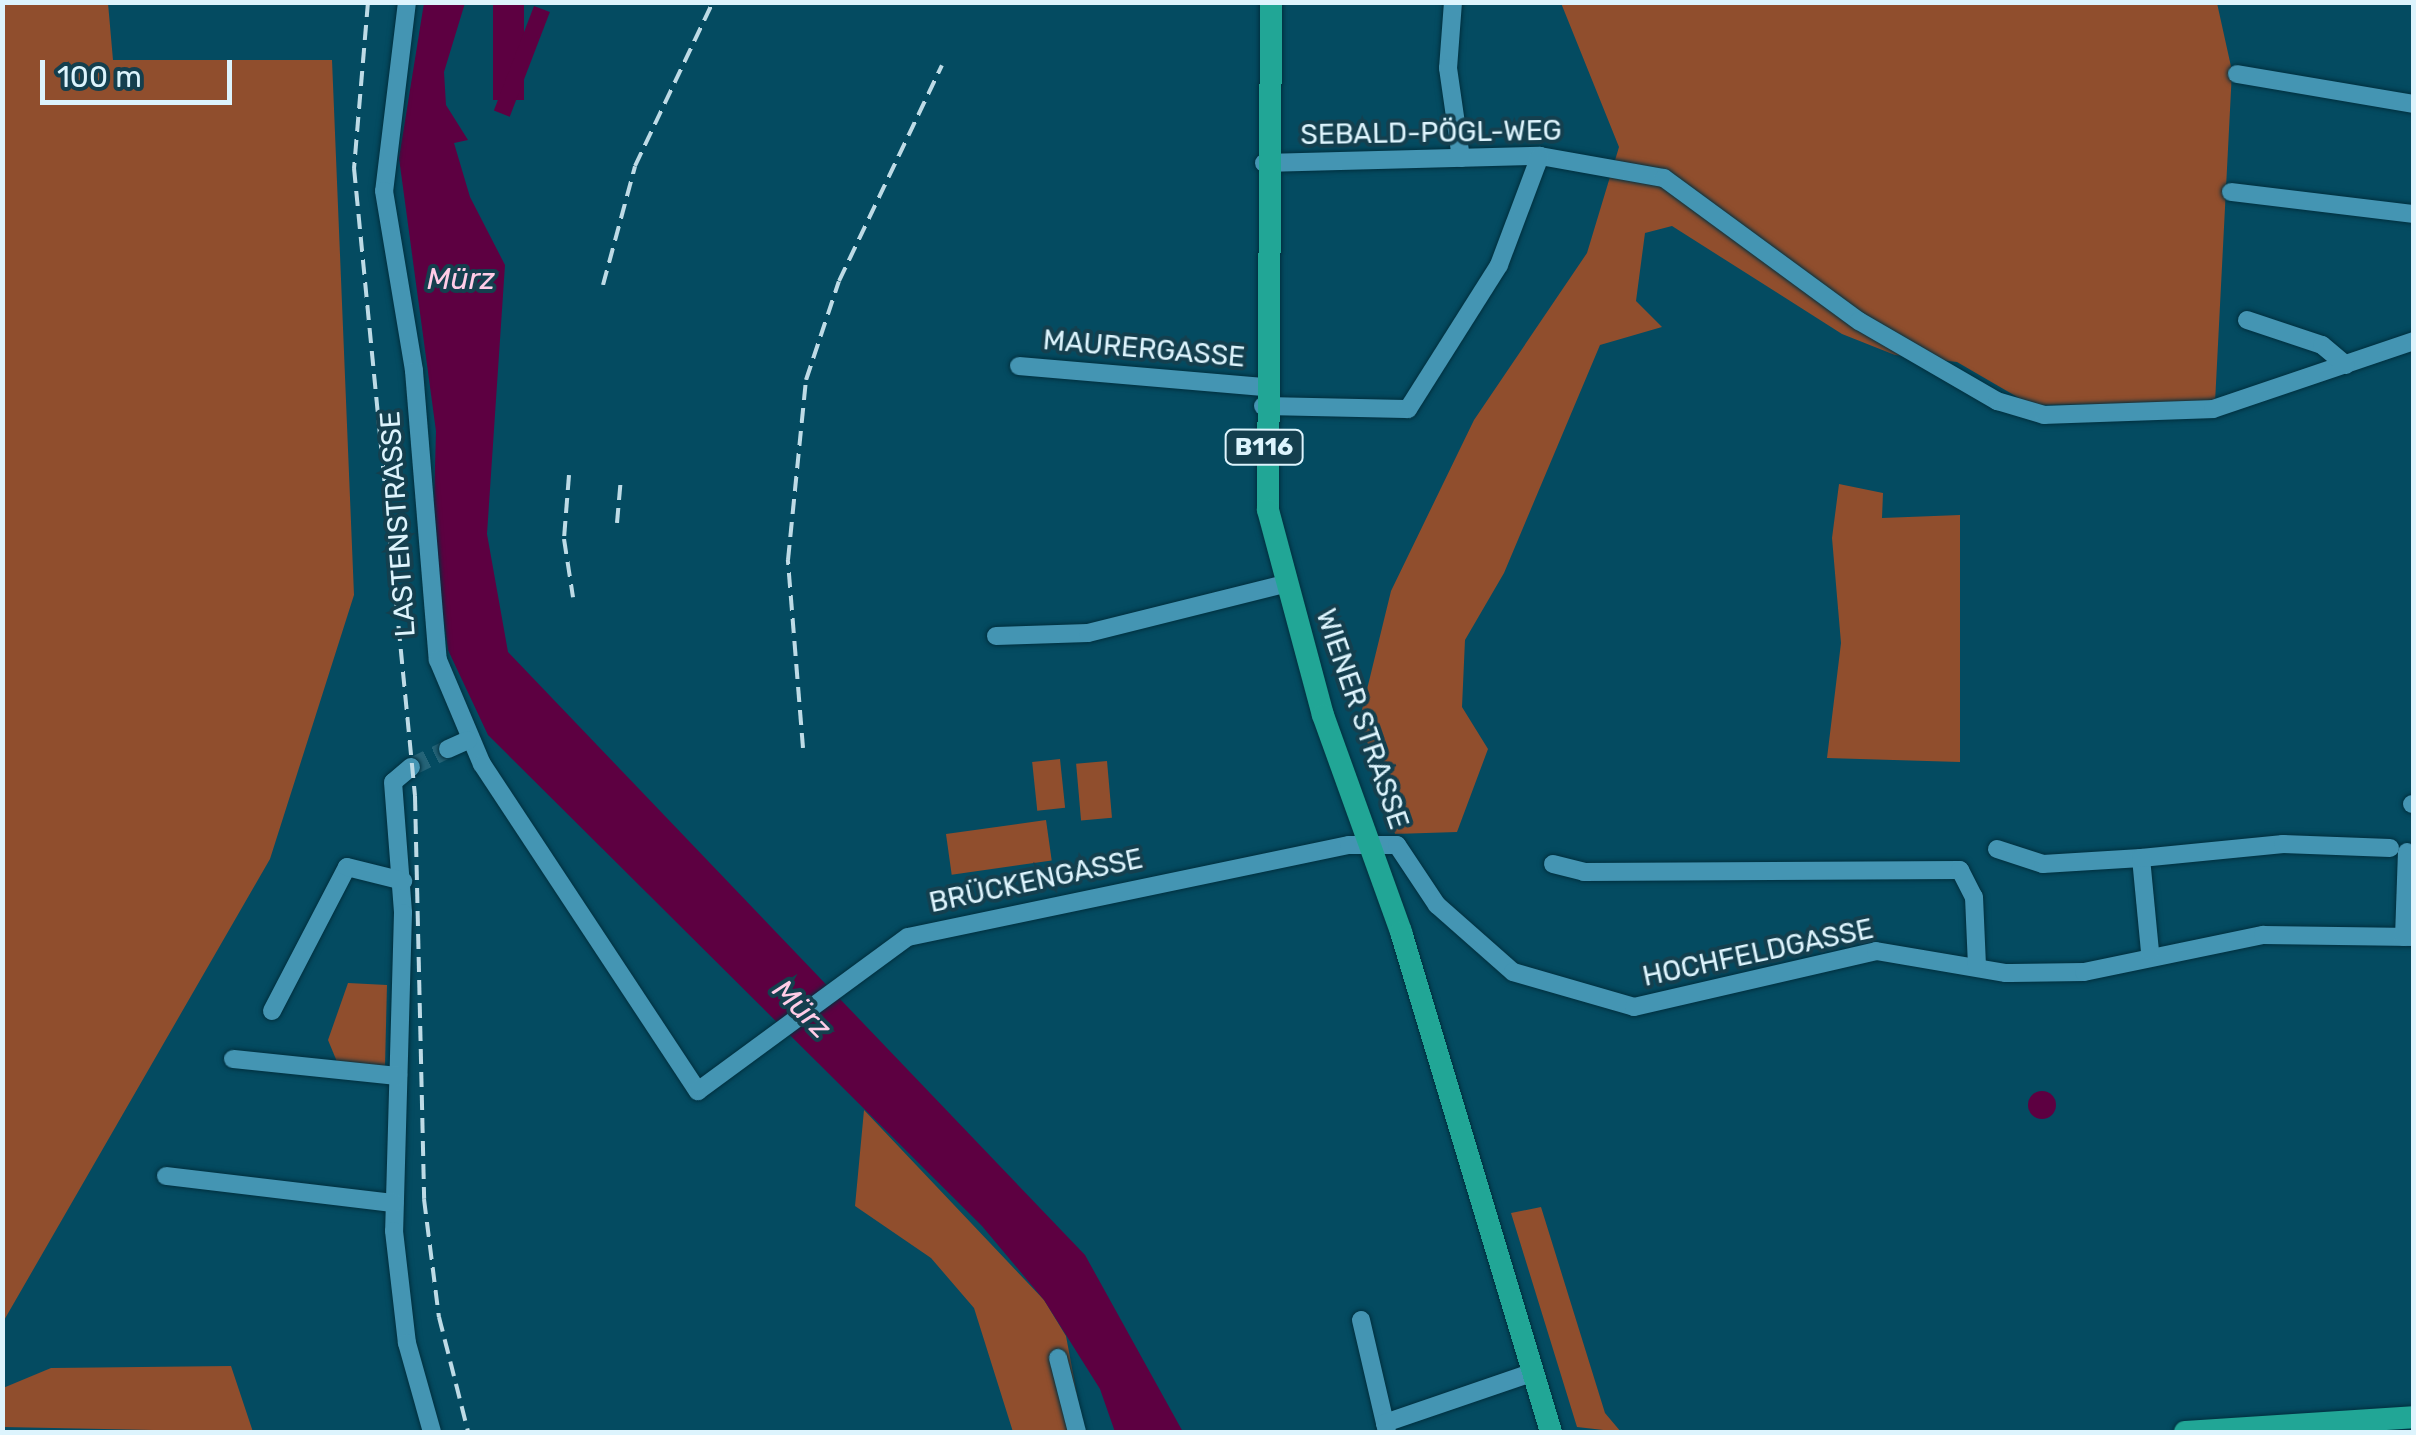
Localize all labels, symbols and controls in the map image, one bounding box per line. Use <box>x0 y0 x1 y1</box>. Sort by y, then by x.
scale bar <box>45 40 238 102</box>
text: 100 m <box>57 59 142 95</box>
street label: SEBALD-PÖGL-WEG <box>1300 114 1562 152</box>
water label: Mürz <box>427 261 495 297</box>
street label: MAURERGASSE <box>1042 323 1246 375</box>
street label: LASTENSTRASSE <box>373 410 423 638</box>
road number: B116 <box>1224 427 1304 467</box>
street label: WIENER STRASSE <box>1309 604 1415 834</box>
street label: BRÜCKENGASSE <box>926 842 1146 920</box>
street label: HOCHFELDGASSE <box>1640 912 1876 994</box>
water label: Mürz <box>765 972 839 1046</box>

